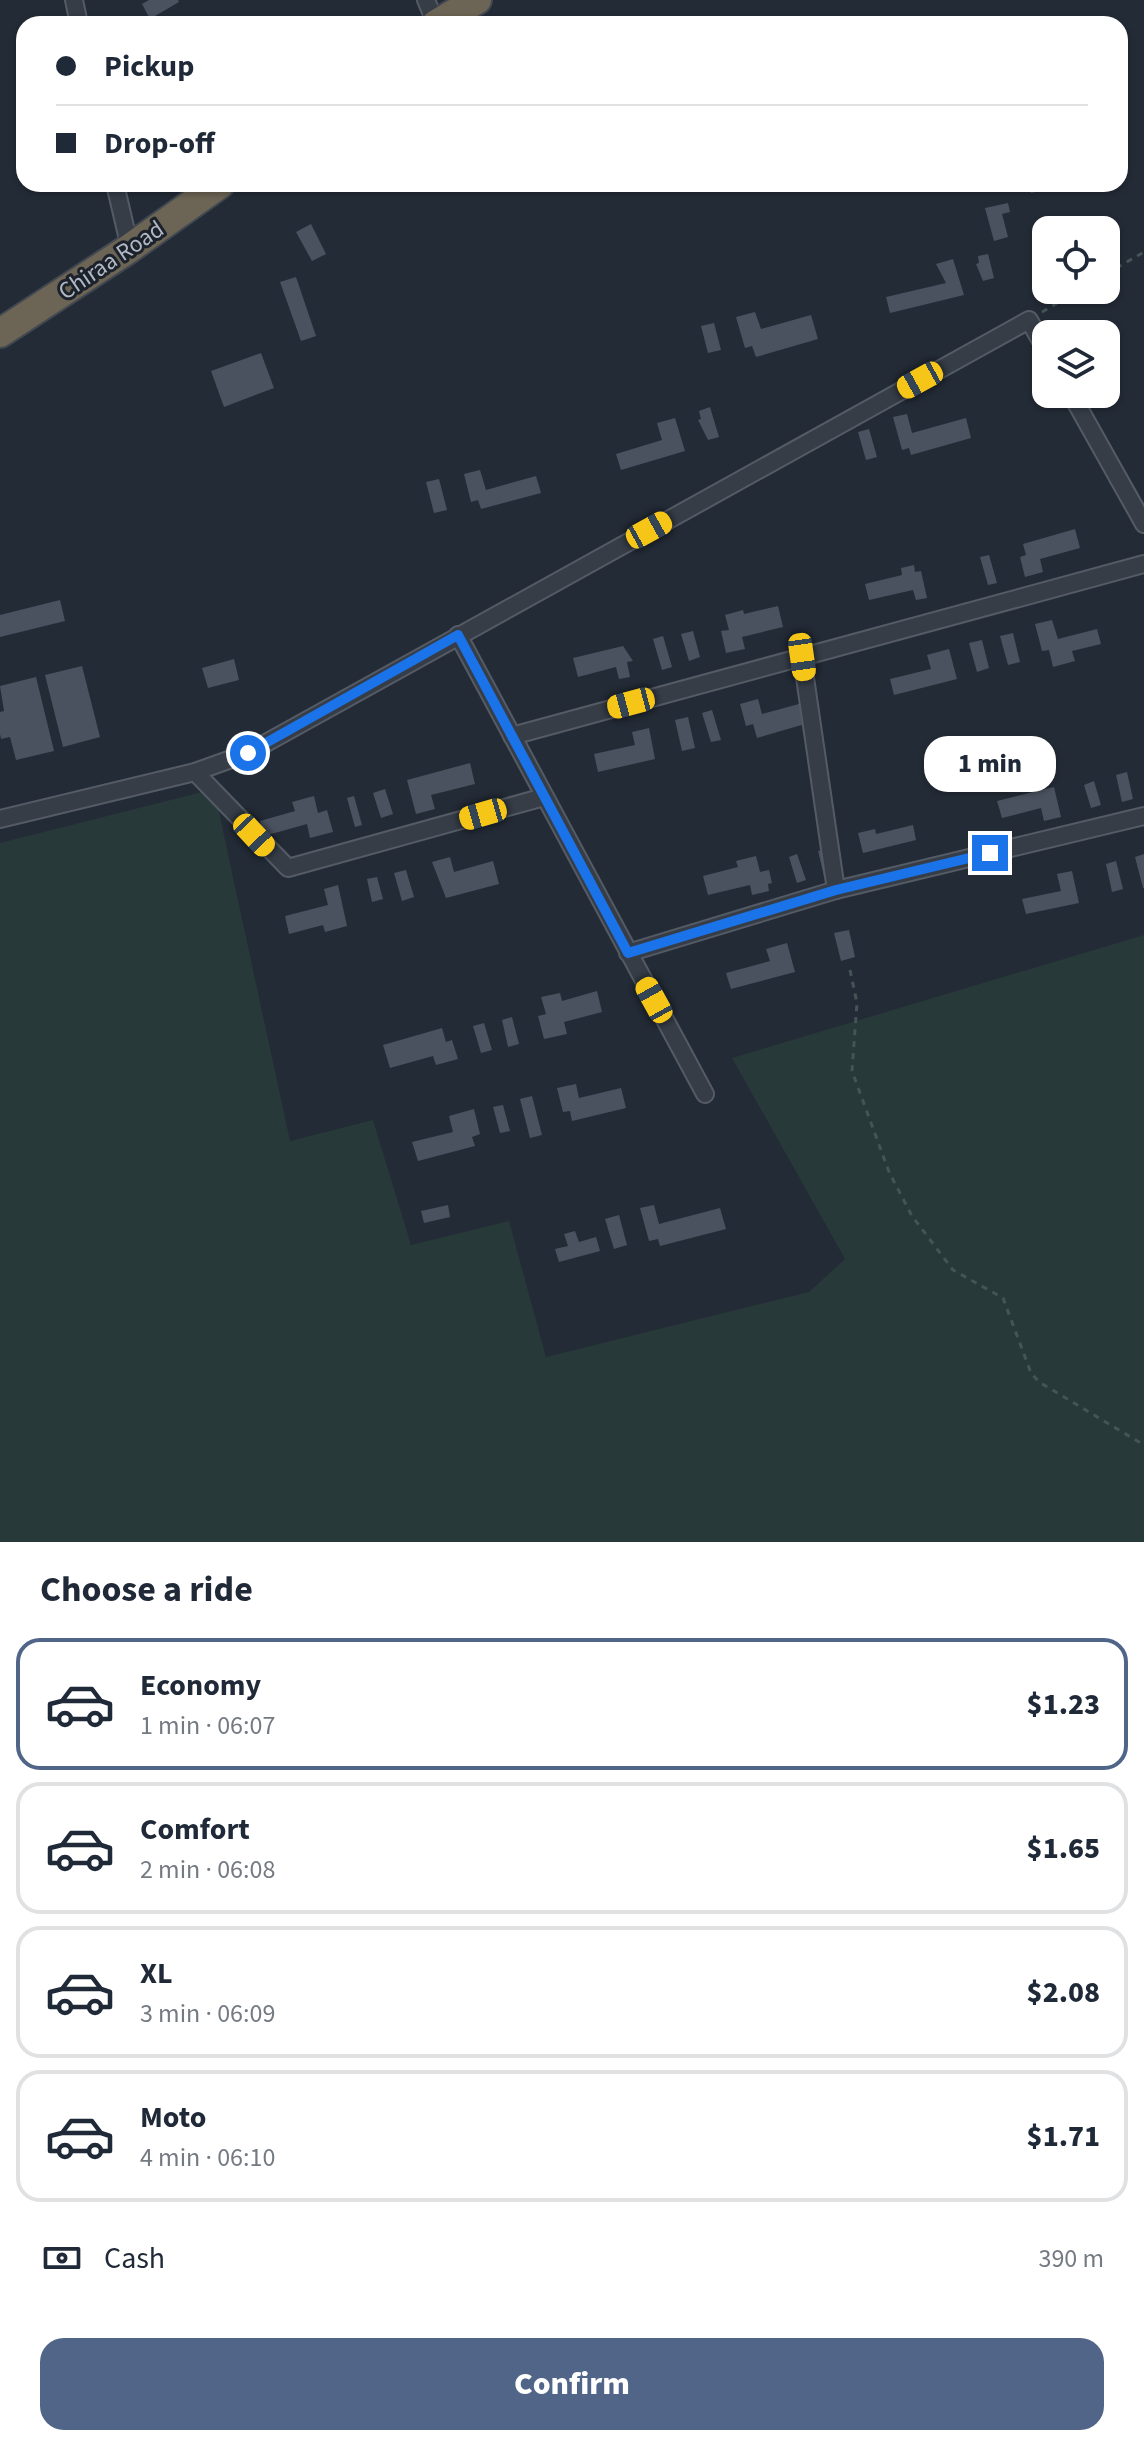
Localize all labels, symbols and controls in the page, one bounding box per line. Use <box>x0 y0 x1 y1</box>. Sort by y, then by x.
text: Pickup <box>104 45 194 88</box>
text: Drop-off <box>104 122 215 165</box>
street label: Chiraa Road <box>51 212 171 309</box>
map controls <box>1032 216 1120 408</box>
button: locate <box>1032 216 1120 304</box>
button: layers <box>1032 320 1120 408</box>
car <box>893 358 947 402</box>
car <box>622 508 676 552</box>
car <box>787 632 817 682</box>
car <box>605 685 657 721</box>
route start <box>230 735 266 771</box>
callout: 1 min <box>924 737 1056 793</box>
text: 1 min <box>958 745 1022 782</box>
car <box>457 796 509 832</box>
car <box>229 809 279 861</box>
route end <box>972 835 1008 871</box>
car <box>632 973 676 1027</box>
text: Choose a ride <box>40 1564 253 1615</box>
text: Economy <box>140 1664 261 1707</box>
icon: car <box>44 1668 116 1740</box>
text: $1.23 <box>1027 1683 1100 1726</box>
text: 1 min · 06:07 <box>140 1707 275 1744</box>
text: Comfort <box>140 1808 250 1851</box>
icon: car <box>44 1812 116 1884</box>
text: $1.65 <box>1027 1827 1100 1870</box>
text: 2 min · 06:08 <box>140 1851 275 1888</box>
text: XL <box>140 1952 173 1995</box>
icon: car <box>44 1956 116 2028</box>
text: $2.08 <box>1027 1971 1100 2014</box>
text: 3 min · 06:09 <box>140 1995 275 2032</box>
text: Moto <box>140 2096 206 2139</box>
icon: car <box>44 2100 116 2172</box>
text: $1.71 <box>1027 2115 1100 2158</box>
text: 4 min · 06:10 <box>140 2139 275 2176</box>
icon: cash <box>40 2236 84 2280</box>
text: Cash <box>104 2237 165 2280</box>
text: 390 m <box>1038 2240 1104 2277</box>
button: Confirm <box>40 2338 1104 2430</box>

